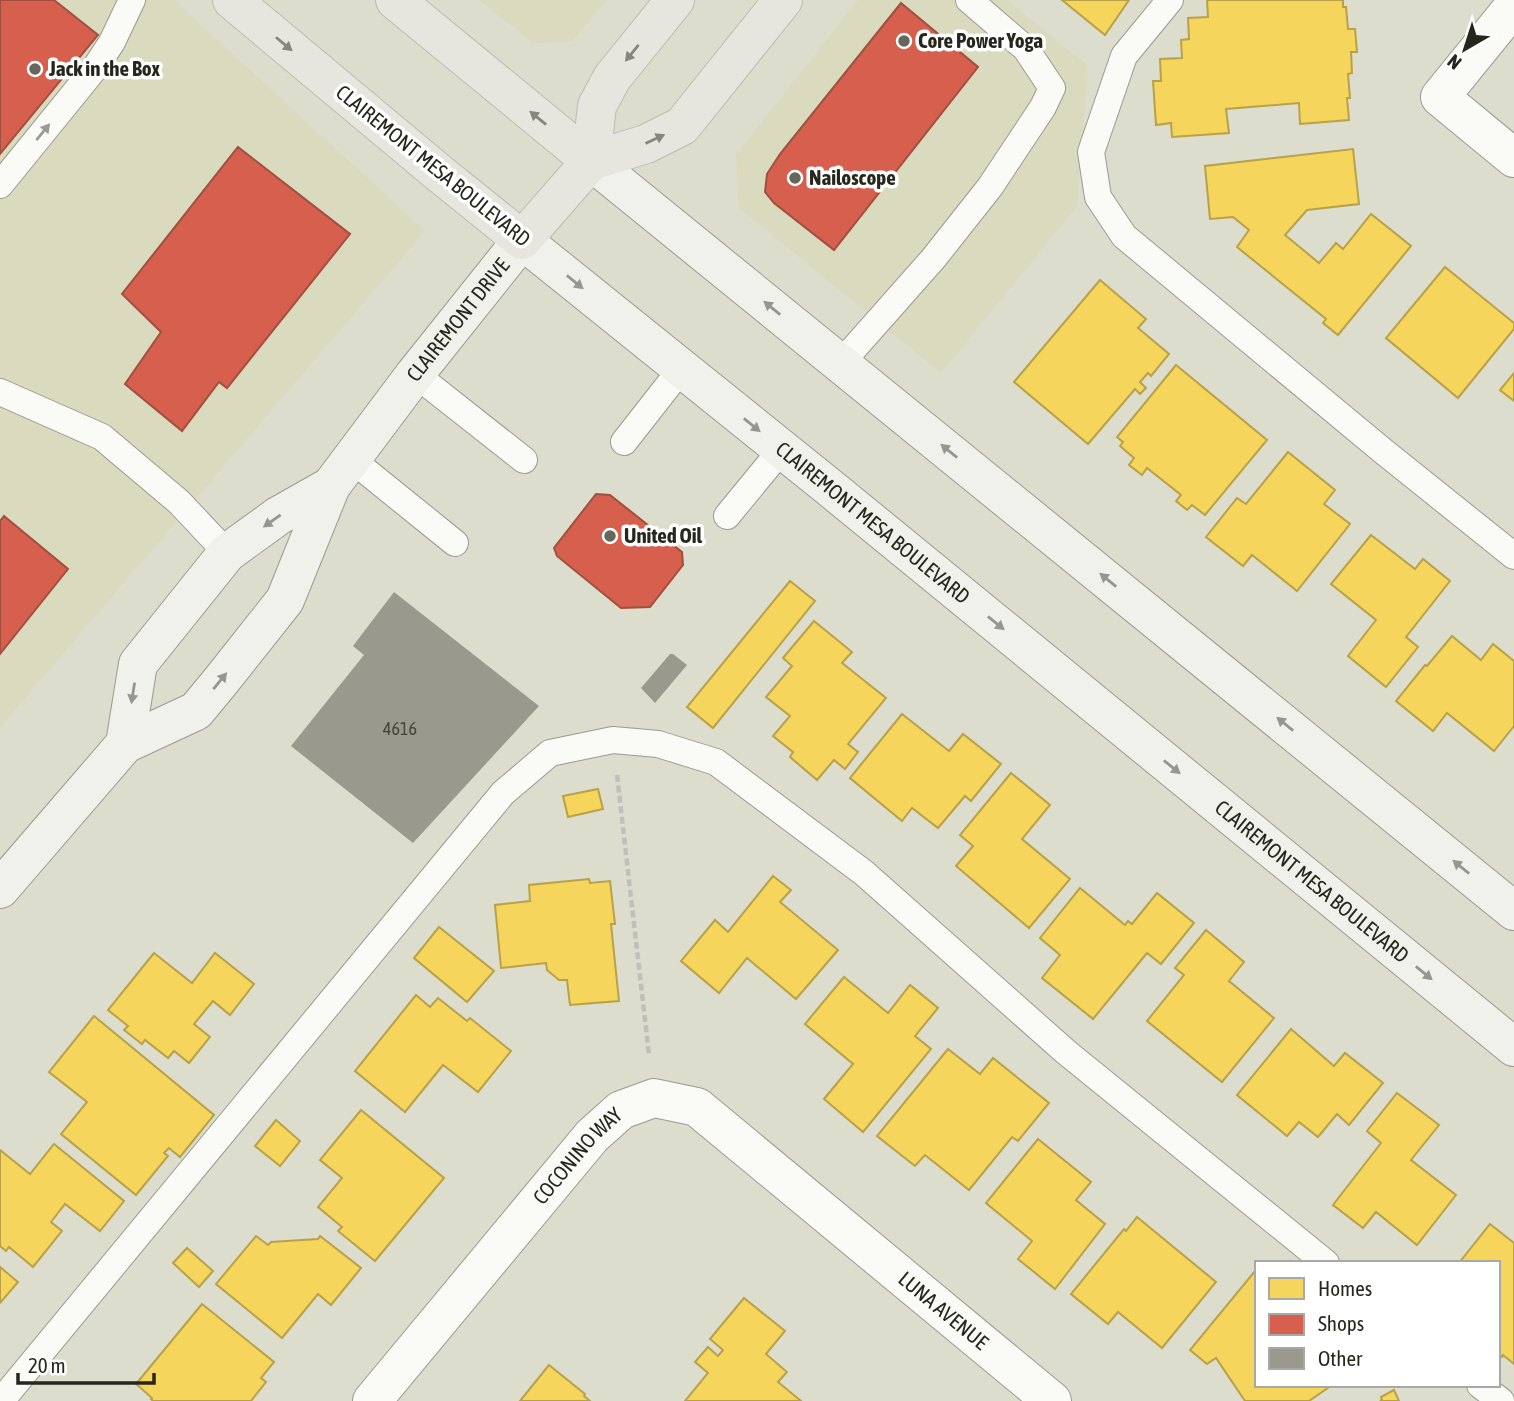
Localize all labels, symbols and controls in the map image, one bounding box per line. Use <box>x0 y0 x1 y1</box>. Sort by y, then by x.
north arrow <box>1430 14 1500 84</box>
place label: Core Power Yoga <box>918 28 1043 52</box>
marker: Core Power Yoga <box>896 33 912 49</box>
one-way arrow <box>275 36 293 51</box>
one-way arrow <box>625 43 640 61</box>
text: N <box>1443 50 1466 74</box>
place label: Jack in the Box <box>48 56 161 80</box>
marker: Jack in the Box <box>27 61 43 77</box>
street label: CLAIREMONT MESA BOULEVARD <box>332 80 535 251</box>
one-way arrow <box>529 111 546 126</box>
one-way arrow <box>35 123 50 140</box>
one-way arrow <box>645 133 665 145</box>
place label: Nailoscope <box>809 165 896 189</box>
marker: Nailoscope <box>787 170 803 186</box>
street label: CLAIREMONT DRIVE <box>401 253 514 386</box>
one-way arrow <box>566 275 584 290</box>
one-way arrow <box>764 300 782 315</box>
one-way arrow <box>744 417 761 432</box>
street label: CLAIREMONT MESA BOULEVARD <box>772 436 975 608</box>
one-way arrow <box>940 443 958 458</box>
one-way arrow <box>263 514 281 528</box>
place label: United Oil <box>624 523 703 547</box>
marker: United Oil <box>602 528 618 544</box>
one-way arrow <box>1100 573 1117 588</box>
one-way arrow <box>987 615 1004 630</box>
one-way arrow <box>213 673 228 691</box>
one-way arrow <box>127 682 138 704</box>
one-way arrow <box>1276 717 1293 732</box>
house number: 4616 <box>383 718 417 739</box>
one-way arrow <box>1163 759 1180 774</box>
street label: CLAIREMONT MESA BOULEVARD <box>1211 795 1414 967</box>
one-way arrow <box>1453 860 1471 875</box>
one-way arrow <box>1415 965 1432 980</box>
street label: COCONINO WAY <box>528 1102 627 1208</box>
legend <box>1255 1261 1500 1387</box>
street label: LUNA AVENUE <box>894 1266 993 1354</box>
text: Homes <box>1318 1276 1372 1300</box>
text: Shops <box>1318 1311 1364 1335</box>
scale bar <box>18 1342 154 1386</box>
text: Other <box>1318 1346 1363 1370</box>
text: 20 m <box>28 1353 66 1377</box>

